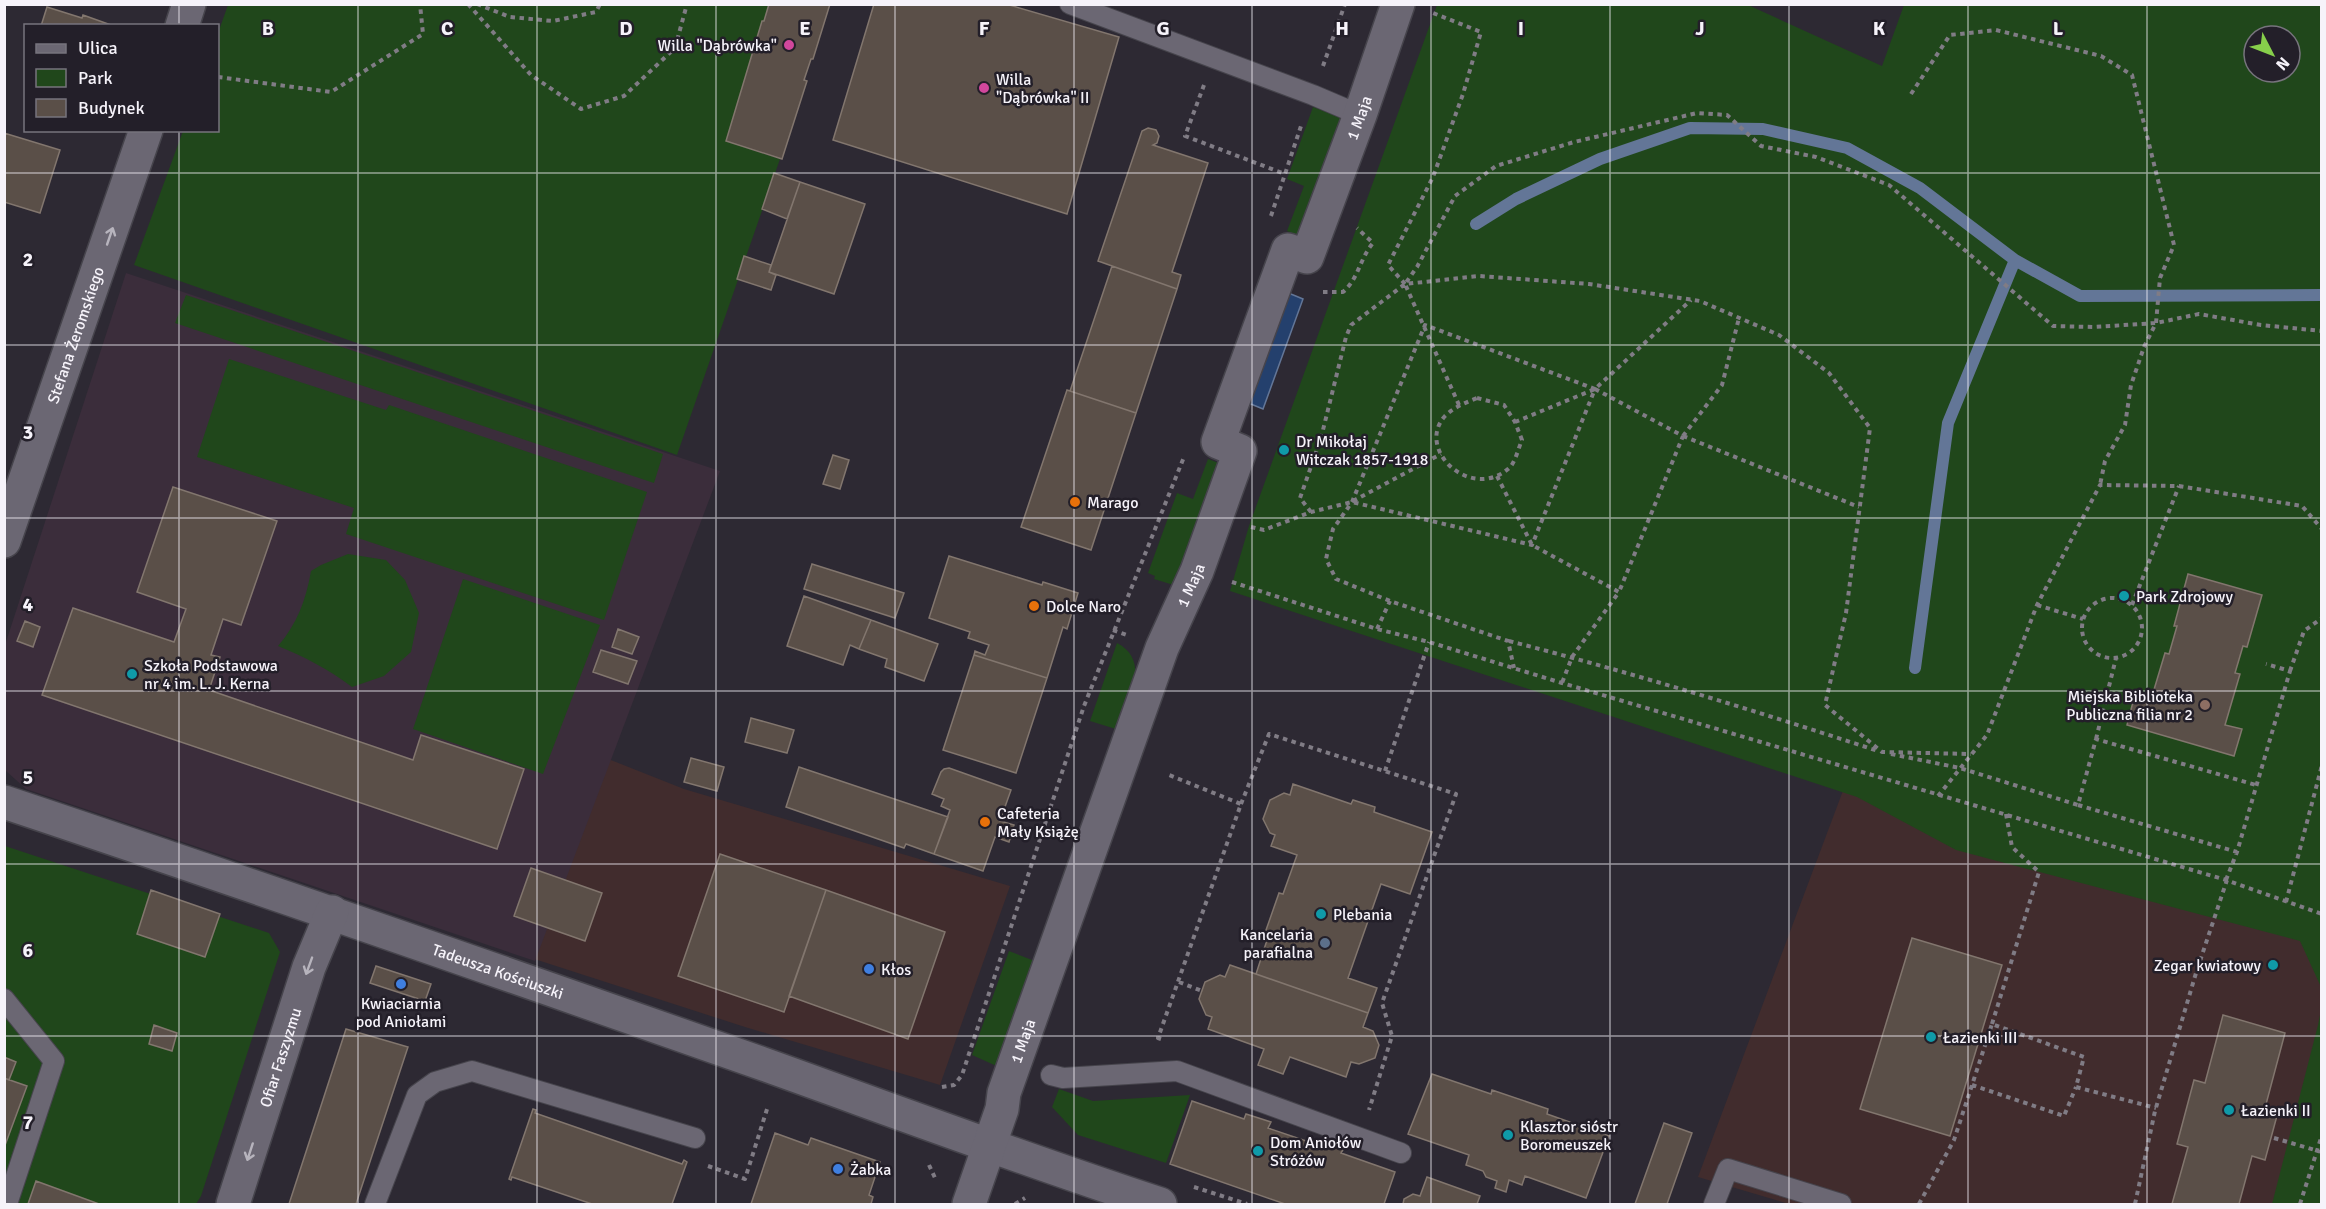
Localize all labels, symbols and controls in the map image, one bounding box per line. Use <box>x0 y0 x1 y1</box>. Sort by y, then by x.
text: B <box>262 16 274 41</box>
text: C <box>441 16 453 41</box>
text: D <box>619 16 633 41</box>
text: E <box>799 16 811 41</box>
text: F <box>979 16 990 41</box>
text: G <box>1156 16 1170 41</box>
text: H <box>1335 16 1349 41</box>
text: I <box>1518 16 1524 41</box>
text: J <box>1695 16 1705 41</box>
text: K <box>1873 16 1886 41</box>
text: L <box>2053 16 2064 41</box>
legend <box>24 24 219 132</box>
north arrow <box>2242 24 2302 84</box>
place label: Willa "Dąbrówka" <box>658 36 777 56</box>
text: Ulica <box>78 37 118 59</box>
marker: Willa "Dąbrówka" <box>782 38 796 52</box>
text: N <box>2271 53 2294 74</box>
text: Park <box>78 67 113 89</box>
place label: Willa "Dąbrówka" II <box>996 70 1090 108</box>
marker: Willa "Dąbrówka" II <box>977 81 991 95</box>
street label: 1 Maja <box>1343 93 1377 143</box>
text: Budynek <box>78 97 145 119</box>
one-way arrow <box>105 227 116 246</box>
text: 2 <box>23 247 33 272</box>
street label: Stefana Żeromskiego <box>43 264 109 406</box>
text: 3 <box>23 420 33 445</box>
place label: Dr Mikołaj Witczak 1857-1918 <box>1296 432 1428 470</box>
marker: Dr Mikołaj Witczak 1857-1918 <box>1277 443 1291 457</box>
place label: Marago <box>1087 493 1139 513</box>
marker: Marago <box>1068 495 1082 509</box>
street label: 1 Maja <box>1173 561 1210 611</box>
place label: Park Zdrojowy <box>2136 587 2233 607</box>
marker: Park Zdrojowy <box>2117 589 2131 603</box>
text: 4 <box>23 592 34 617</box>
place label: Dolce Naro <box>1046 597 1121 617</box>
marker: Dolce Naro <box>1027 599 1041 613</box>
place label: Szkoła Podstawowa nr 4 im. L. J. Kerna <box>144 656 278 694</box>
marker: Szkoła Podstawowa nr 4 im. L. J. Kerna <box>125 667 139 681</box>
place label: Miejska Biblioteka Publiczna filia nr 2 <box>2066 687 2193 725</box>
marker: Miejska Biblioteka Publiczna filia nr 2 <box>2198 698 2212 712</box>
text: 5 <box>23 765 33 790</box>
place label: Cafeteria Mały Książę <box>997 804 1079 842</box>
marker: Cafeteria Mały Książę <box>978 815 992 829</box>
place label: Plebania <box>1333 905 1392 925</box>
marker: Plebania <box>1314 907 1328 921</box>
place label: Kancelaria parafialna <box>1240 925 1313 963</box>
marker: Kancelaria parafialna <box>1318 936 1332 950</box>
text: 6 <box>23 938 34 963</box>
street label: Tadeusza Kościuszki <box>429 940 566 1004</box>
one-way arrow <box>303 956 314 975</box>
place label: Zegar kwiatowy <box>2154 956 2262 976</box>
marker: Zegar kwiatowy <box>2266 958 2280 972</box>
place label: Kłos <box>881 960 911 980</box>
marker: Kłos <box>862 962 876 976</box>
marker: Kwiaciarnia pod Aniołami <box>394 977 408 991</box>
place label: Kwiaciarnia pod Aniołami <box>356 994 446 1032</box>
street label: Ofiar Faszyzmu <box>256 1005 306 1110</box>
street label: 1 Maja <box>1006 1016 1041 1066</box>
place label: Łazienki III <box>1943 1028 2018 1048</box>
marker: Łazienki III <box>1924 1030 1938 1044</box>
place label: Łazienki II <box>2241 1101 2311 1121</box>
marker: Łazienki II <box>2222 1103 2236 1117</box>
text: 7 <box>23 1110 34 1135</box>
place label: Klasztor sióstr Boromeuszek <box>1520 1117 1618 1155</box>
marker: Klasztor sióstr Boromeuszek <box>1501 1128 1515 1142</box>
place label: Dom Aniołów Stróżów <box>1270 1133 1362 1171</box>
one-way arrow <box>244 1142 255 1161</box>
marker: Dom Aniołów Stróżów <box>1251 1144 1265 1158</box>
place label: Żabka <box>850 1160 891 1180</box>
marker: Żabka <box>831 1162 845 1176</box>

